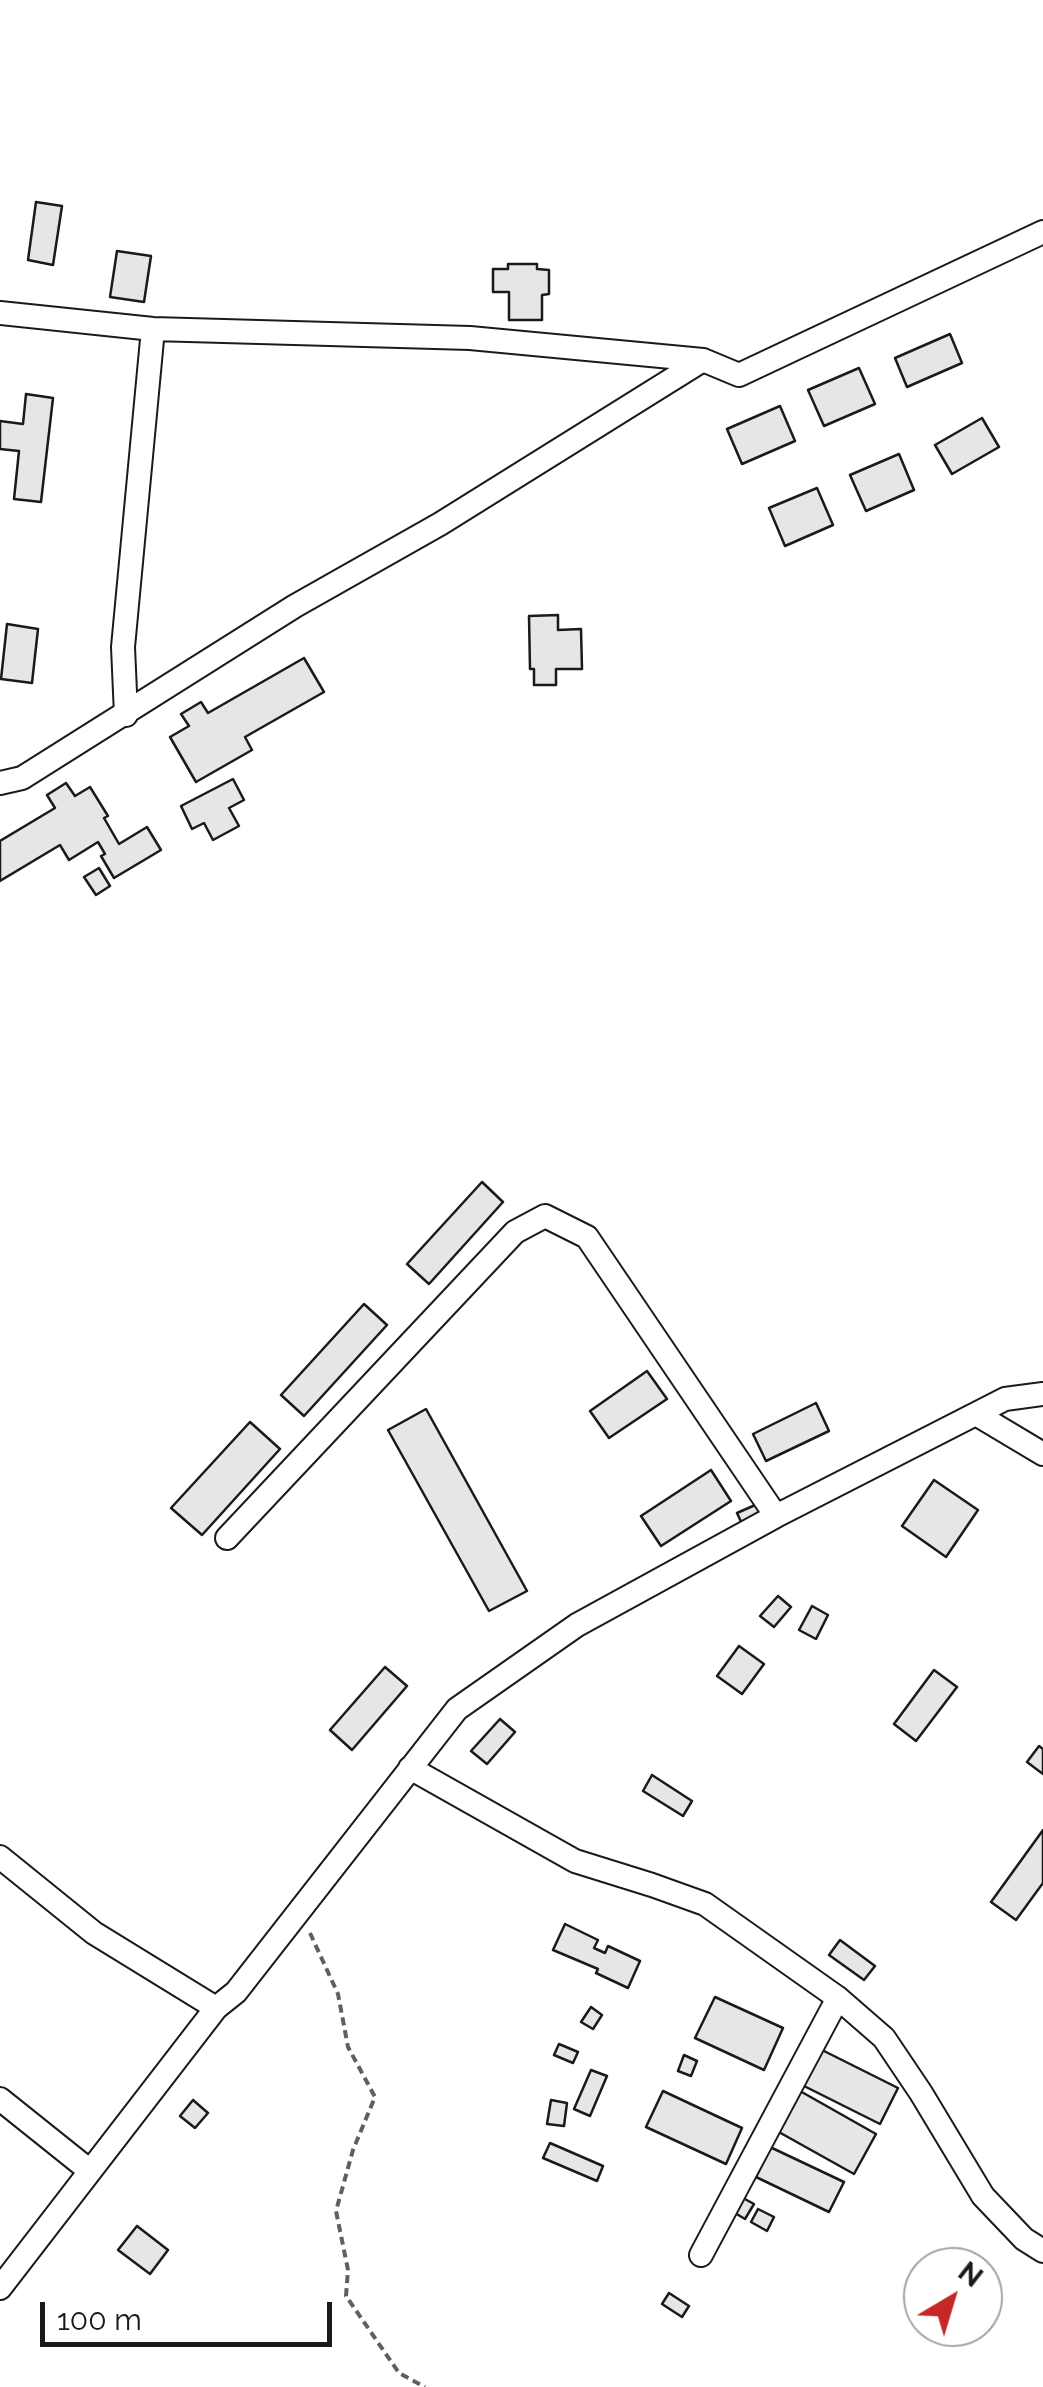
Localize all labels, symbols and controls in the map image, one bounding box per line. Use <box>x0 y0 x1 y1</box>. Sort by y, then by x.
north arrow <box>903 2247 1003 2347</box>
text: N <box>952 2255 989 2294</box>
scale bar <box>45 2282 338 2344</box>
text: 100 m <box>57 2302 142 2337</box>

